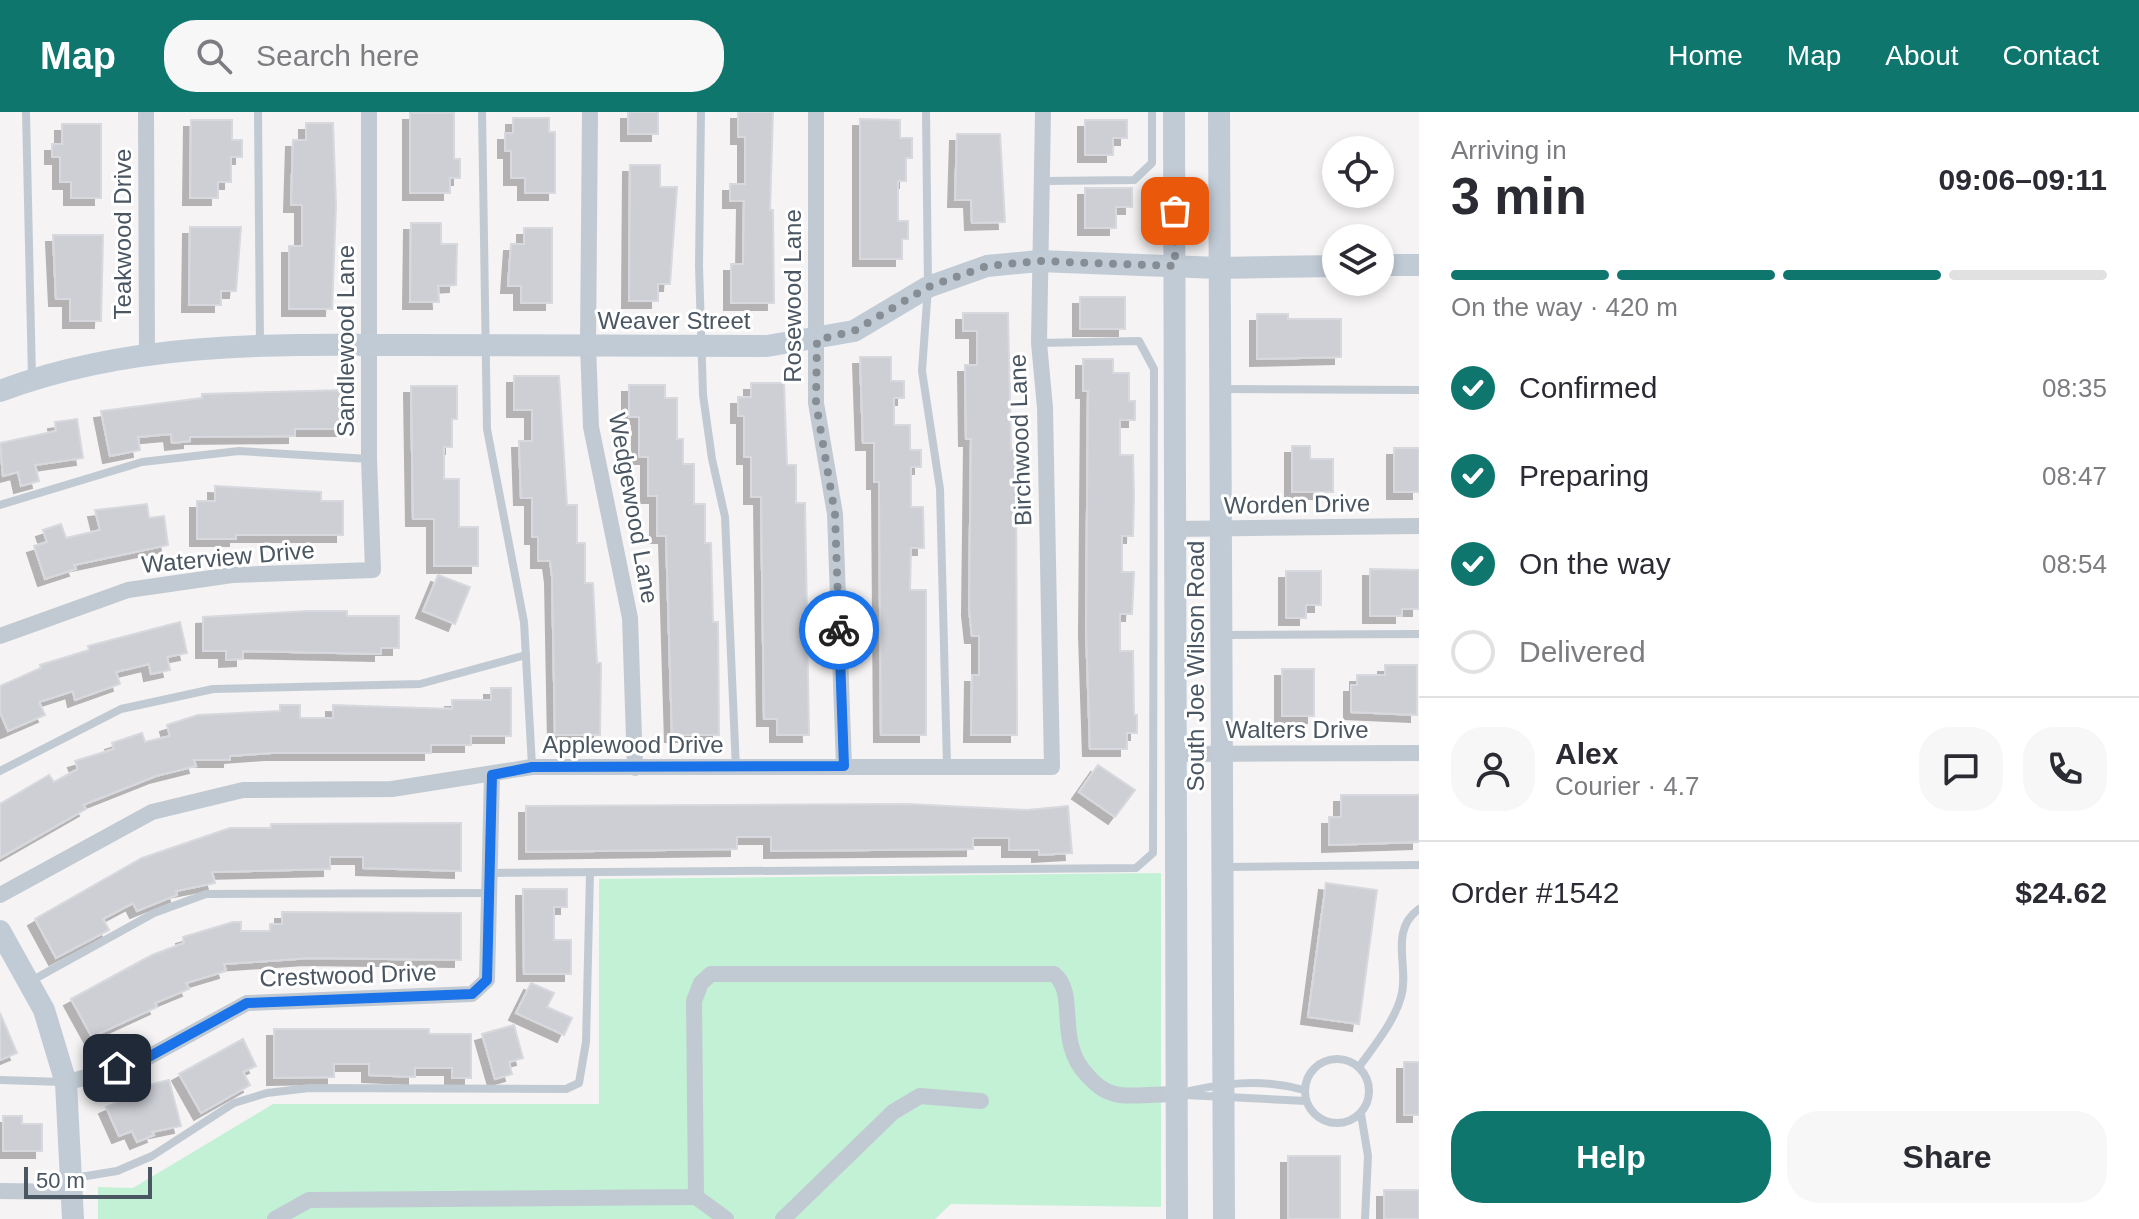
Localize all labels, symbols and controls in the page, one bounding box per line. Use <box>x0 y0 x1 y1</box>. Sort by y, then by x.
search box <box>164 20 724 92</box>
icon: search <box>192 34 236 78</box>
text: Map <box>40 35 116 77</box>
text: Search here <box>256 39 419 72</box>
text: Home <box>1668 40 1743 71</box>
text: Map <box>1787 40 1841 71</box>
text: About <box>1885 40 1959 71</box>
text: Contact <box>2003 40 2099 71</box>
text: Arriving in <box>1451 135 1567 165</box>
map controls <box>1322 136 1394 296</box>
button: locate <box>1322 136 1394 208</box>
street label: Teakwood Drive <box>109 149 136 319</box>
text: 09:06–09:11 <box>1939 163 2107 196</box>
text: 3 min <box>1451 167 1587 225</box>
pin <box>1141 177 1209 245</box>
icon: bag <box>1153 189 1197 233</box>
street label: Rosewood Lane <box>779 209 806 383</box>
button: layers <box>1322 224 1394 296</box>
street label: Sandlewood Lane <box>332 245 359 437</box>
text: On the way · 420 m <box>1451 292 1678 322</box>
street label: Weaver Street <box>598 307 751 334</box>
street label: Birchwood Lane <box>1004 354 1036 526</box>
icon: check <box>1451 366 1495 410</box>
text: Confirmed <box>1519 371 1657 404</box>
text: 08:35 <box>2042 373 2107 403</box>
street label: Wedgewood Lane <box>604 411 664 605</box>
icon: check <box>1451 454 1495 498</box>
text: Preparing <box>1519 459 1649 492</box>
text: 08:47 <box>2042 461 2107 491</box>
street label: Worden Drive <box>1224 489 1370 519</box>
street label: Waterview Drive <box>140 536 316 578</box>
street label: South Joe Wilson Road <box>1182 541 1209 791</box>
icon: check <box>1451 542 1495 586</box>
text: On the way <box>1519 547 1671 580</box>
text: 08:54 <box>2042 549 2107 579</box>
courier <box>799 590 879 670</box>
icon: bike <box>817 608 861 652</box>
text: Delivered <box>1519 635 1646 668</box>
street label: Walters Drive <box>1225 716 1369 743</box>
button: person <box>1451 727 1535 811</box>
button: chat <box>1919 727 2003 811</box>
button: phone <box>2023 727 2107 811</box>
street label: Applewood Drive <box>542 731 724 758</box>
text: Alex <box>1555 737 1618 770</box>
text: Courier · 4.7 <box>1555 771 1700 801</box>
text: Order #1542 <box>1451 876 1619 909</box>
text: $24.62 <box>2015 876 2107 909</box>
street label: Crestwood Drive <box>259 958 437 992</box>
pin <box>83 1034 151 1102</box>
icon: home <box>95 1046 139 1090</box>
button: Help <box>1451 1111 1771 1203</box>
button: Share <box>1787 1111 2107 1203</box>
scale bar <box>24 1163 152 1199</box>
text: 50 m <box>36 1168 85 1193</box>

